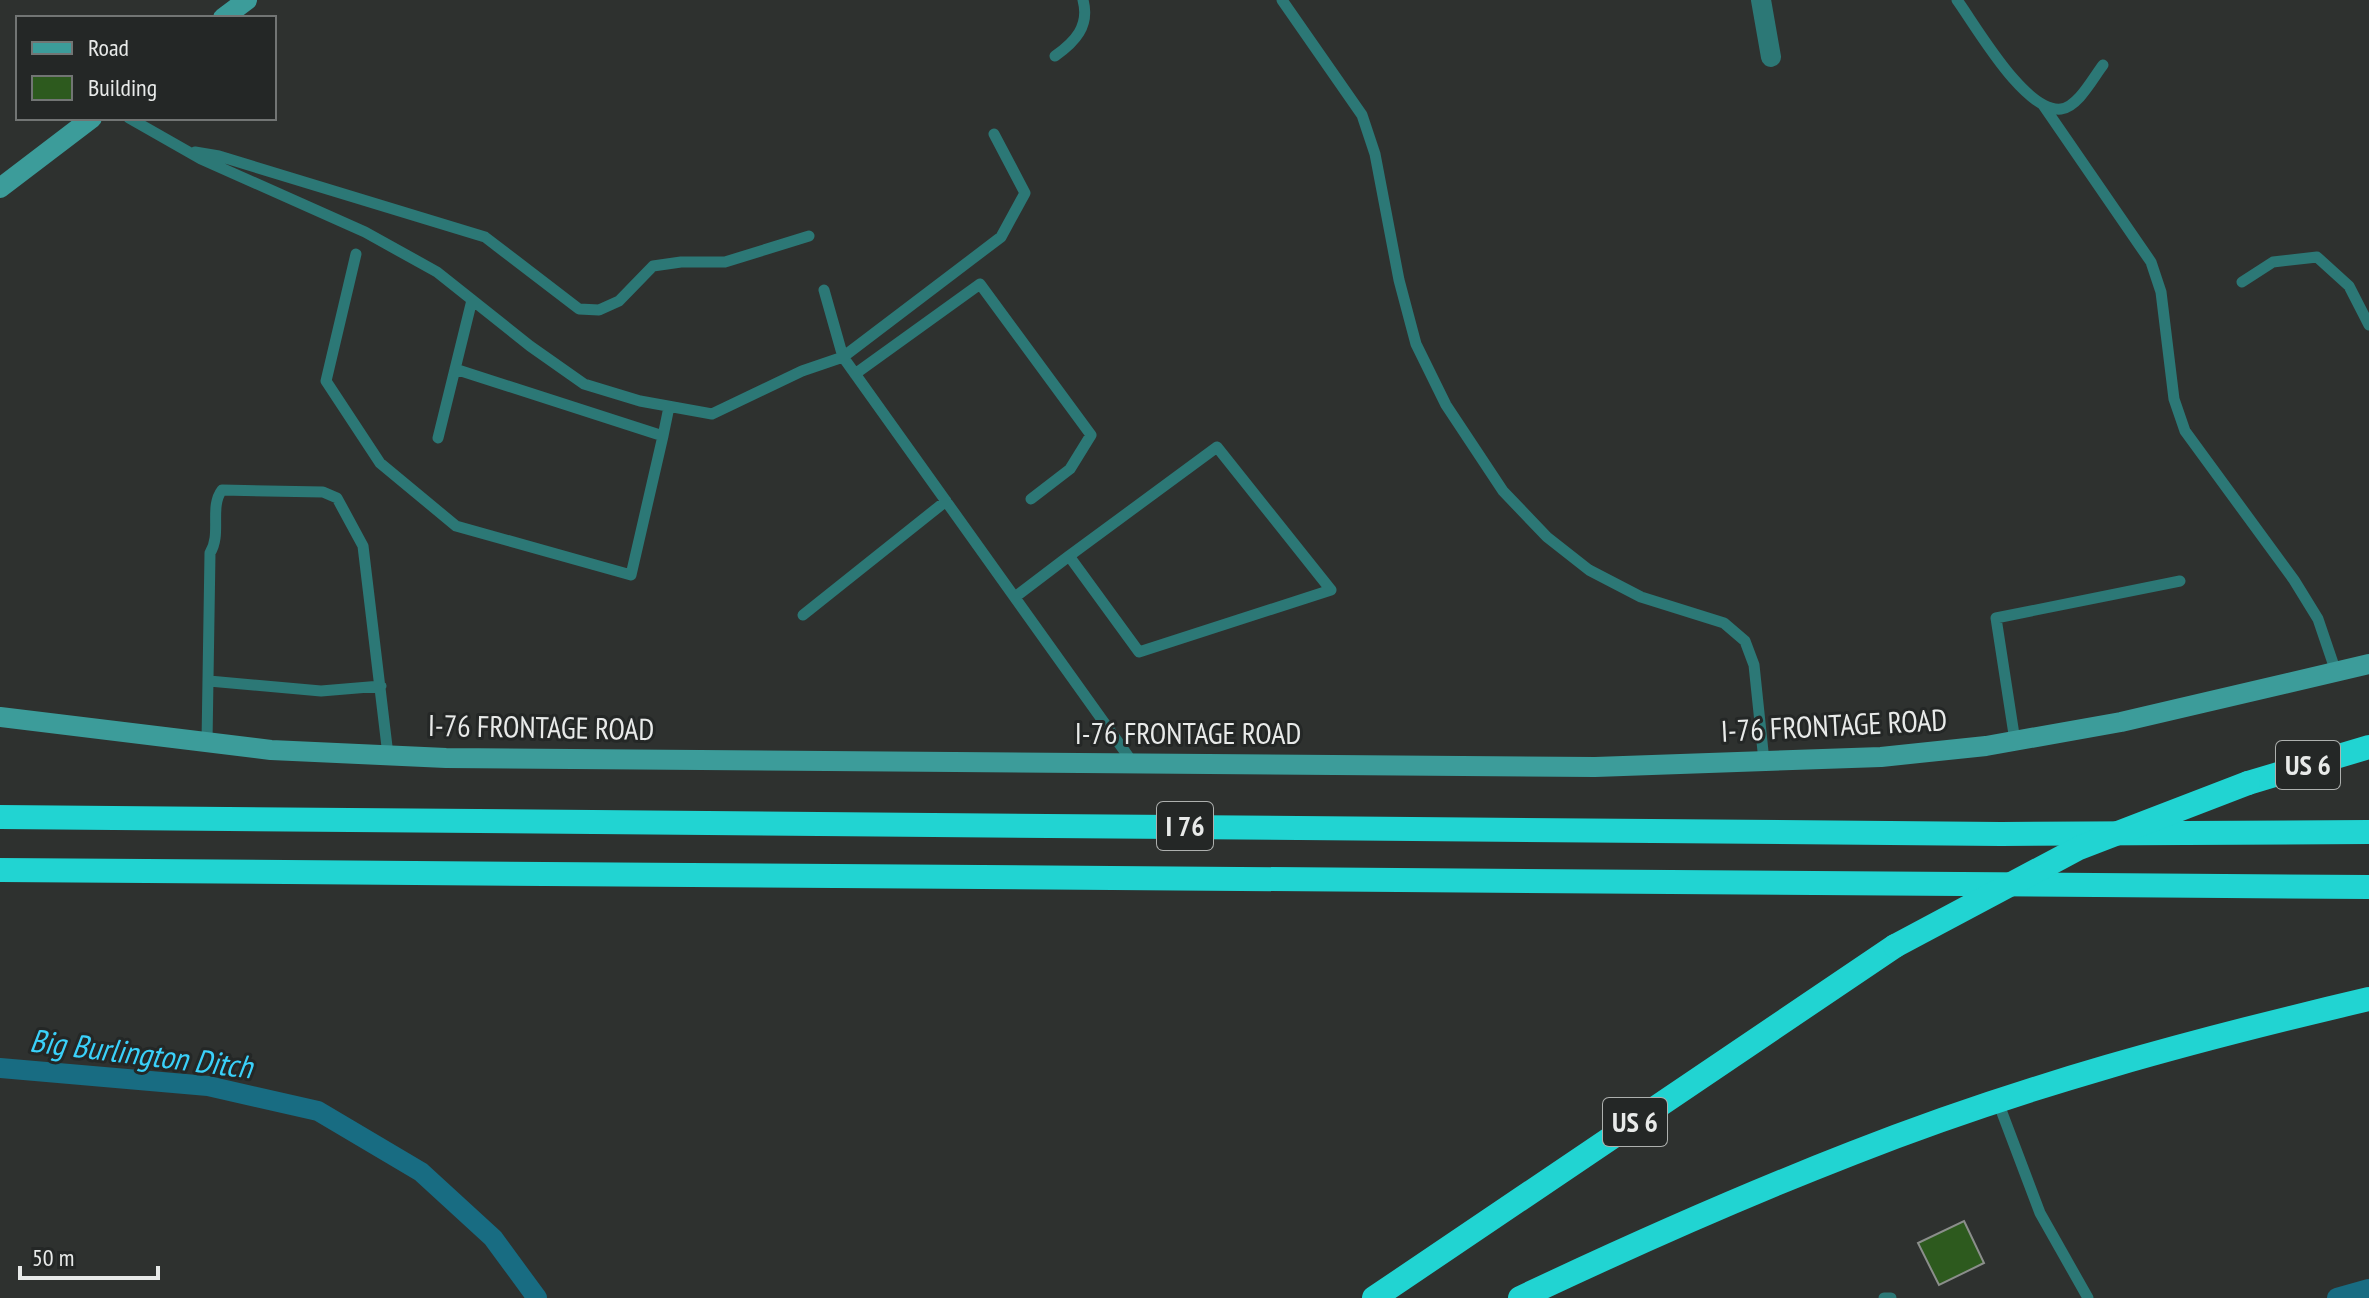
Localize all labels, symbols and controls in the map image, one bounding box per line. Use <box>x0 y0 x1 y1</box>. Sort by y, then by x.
legend <box>16 16 276 120</box>
text: Road <box>88 32 129 63</box>
text: Building <box>88 72 157 103</box>
street label: I-76 FRONTAGE ROAD <box>1720 699 1948 750</box>
street label: I-76 FRONTAGE ROAD <box>428 705 654 748</box>
street label: I-76 FRONTAGE ROAD <box>1075 713 1301 752</box>
road number: US 6 <box>2276 741 2340 789</box>
road number: I 76 <box>1157 802 1213 850</box>
water label: Big Burlington Ditch <box>28 1019 257 1088</box>
road number: US 6 <box>1603 1098 1667 1146</box>
scale bar <box>20 1230 158 1280</box>
text: 50 m <box>32 1242 74 1273</box>

